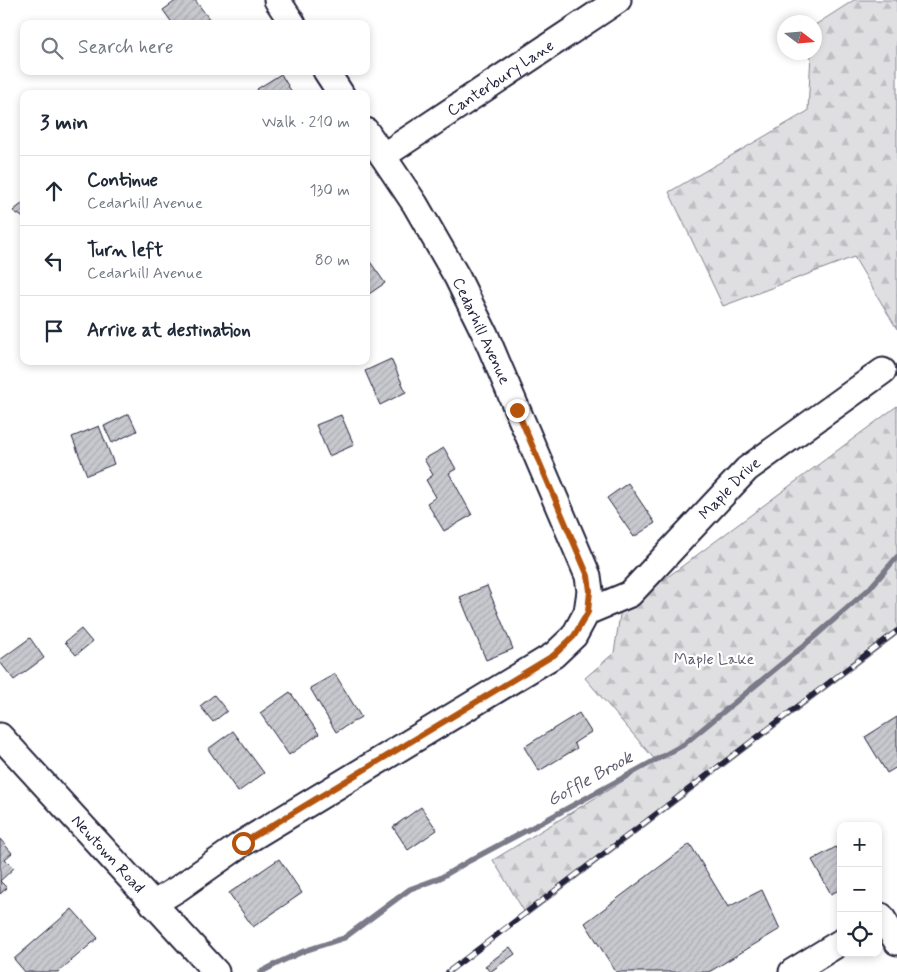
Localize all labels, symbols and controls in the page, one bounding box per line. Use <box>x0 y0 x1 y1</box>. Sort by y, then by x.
north arrow <box>777 15 822 60</box>
search box <box>20 20 370 75</box>
icon: search <box>38 34 66 62</box>
text: Search here <box>78 35 174 60</box>
street label: Canterbury Lane <box>443 35 558 121</box>
text: 3 min <box>40 109 88 137</box>
text: Walk · 210 m <box>262 112 350 133</box>
text: Continue <box>87 168 158 193</box>
icon: ahead <box>40 177 68 205</box>
text: 130 m <box>309 180 350 201</box>
text: Cedarhill Avenue <box>87 193 203 214</box>
text: Turn left <box>87 238 163 263</box>
icon: left <box>40 247 68 275</box>
text: 80 m <box>315 250 350 271</box>
text: Cedarhill Avenue <box>87 263 203 284</box>
street label: Cedarhill Avenue <box>447 274 515 388</box>
icon: arrive <box>40 317 68 345</box>
text: Arrive at destination <box>87 318 251 343</box>
route end <box>506 399 529 422</box>
street label: Maple Drive <box>694 452 765 524</box>
park label: Maple Lake <box>674 649 754 670</box>
water label: Goffle Brook <box>543 745 638 812</box>
street label: Newtown Road <box>67 810 149 898</box>
map controls <box>837 822 882 957</box>
button: + <box>837 822 882 867</box>
route start <box>232 832 255 855</box>
button: − <box>837 867 882 912</box>
button: locate <box>837 912 882 957</box>

